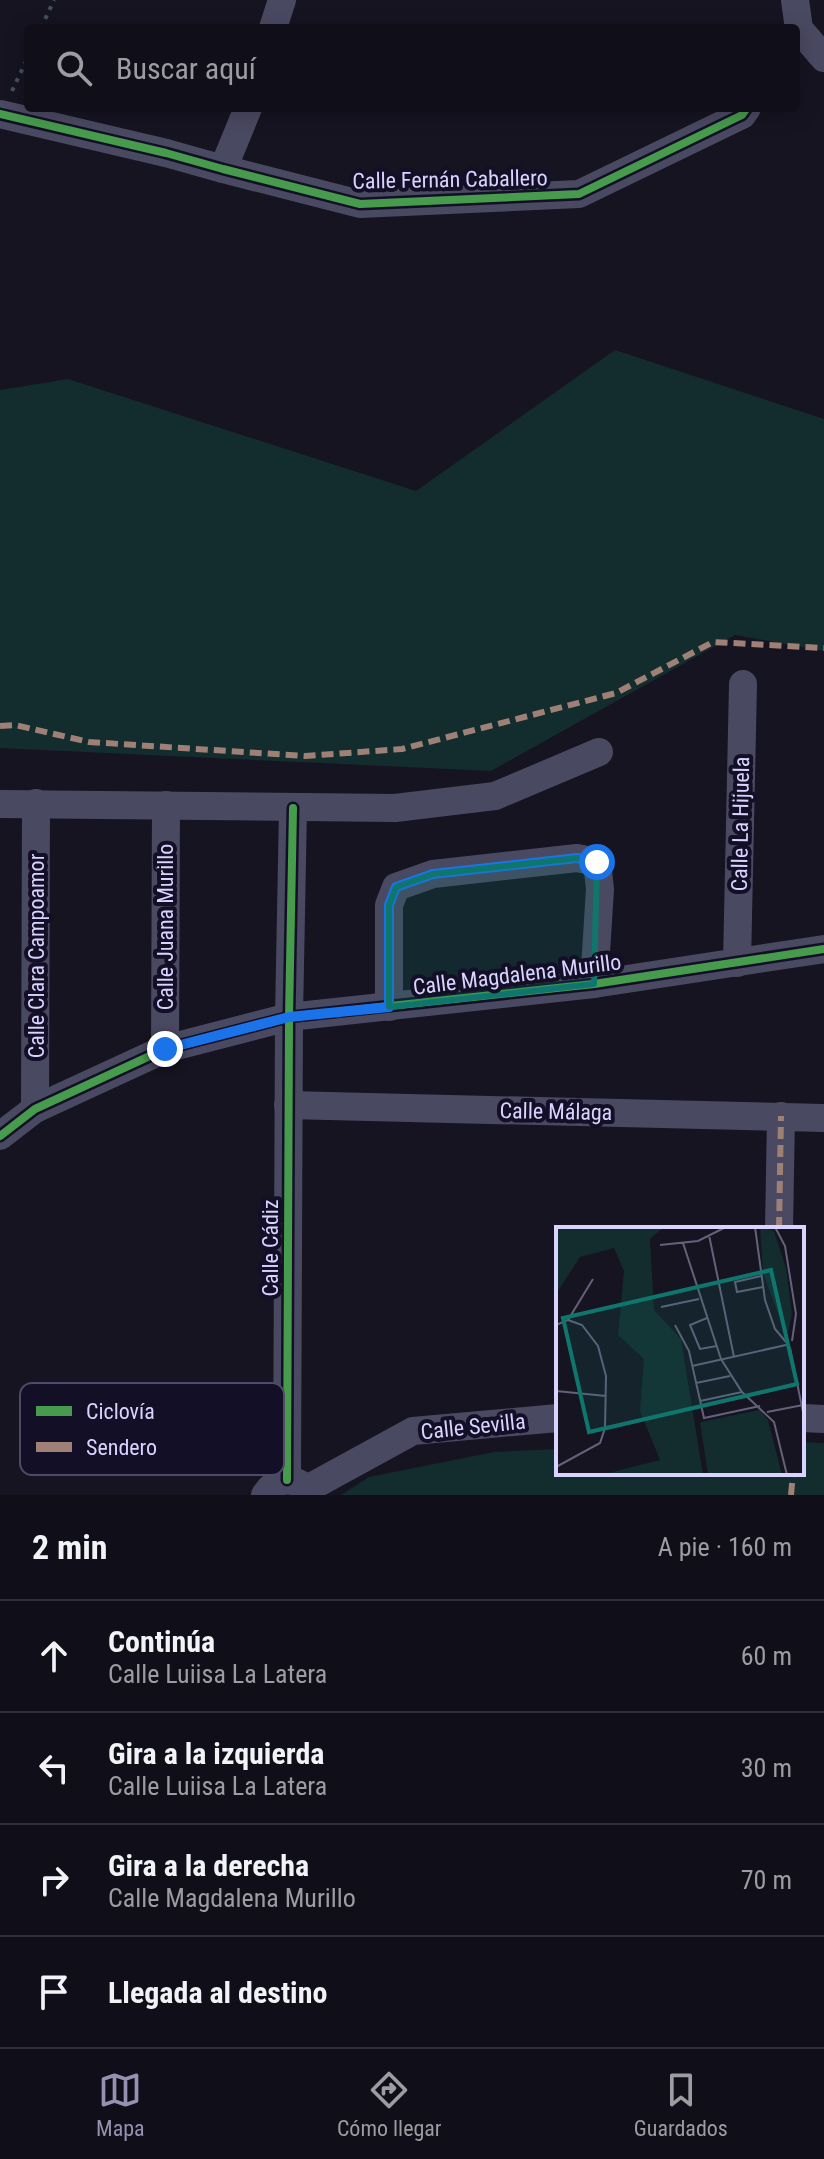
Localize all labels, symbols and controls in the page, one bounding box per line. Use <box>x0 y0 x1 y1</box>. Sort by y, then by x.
search box <box>24 24 800 112</box>
icon: search <box>52 46 96 90</box>
text: Buscar aquí <box>116 51 256 86</box>
street label: Calle Fernán Caballero <box>352 165 548 194</box>
street label: Calle La Hijuela <box>727 756 754 892</box>
street label: Calle Juana Murillo <box>153 844 178 1010</box>
route start <box>579 844 615 880</box>
street label: Calle Clara Campoamor <box>24 853 49 1058</box>
street label: Calle Magdalena Murillo <box>411 949 623 1000</box>
route end <box>147 1031 183 1067</box>
street label: Calle Málaga <box>499 1098 613 1125</box>
street label: Calle Cádiz <box>258 1199 283 1297</box>
inset map <box>556 1227 804 1475</box>
legend <box>20 1383 284 1475</box>
text: Ciclovía <box>86 1399 155 1424</box>
street label: Calle Sevilla <box>419 1409 527 1444</box>
text: Sendero <box>86 1435 157 1460</box>
text: 2 min <box>32 1527 108 1567</box>
text: A pie · 160 m <box>658 1532 792 1562</box>
text: Continúa <box>108 1624 215 1659</box>
icon: ahead <box>32 1634 76 1678</box>
text: 60 m <box>741 1641 792 1671</box>
text: Calle Luiisa La Latera <box>108 1659 327 1689</box>
text: Gira a la izquierda <box>108 1736 324 1771</box>
icon: left <box>32 1746 76 1790</box>
text: 30 m <box>741 1753 792 1783</box>
text: Calle Luiisa La Latera <box>108 1771 327 1801</box>
text: Gira a la derecha <box>108 1848 309 1883</box>
icon: right <box>32 1858 76 1902</box>
text: 70 m <box>741 1865 792 1895</box>
text: Calle Magdalena Murillo <box>108 1883 356 1913</box>
icon: arrive <box>32 1970 76 2014</box>
text: Llegada al destino <box>108 1975 327 2010</box>
tab: Mapa <box>96 2068 145 2141</box>
tab: Cómo llegar <box>337 2068 442 2141</box>
tab: Guardados <box>634 2068 728 2141</box>

